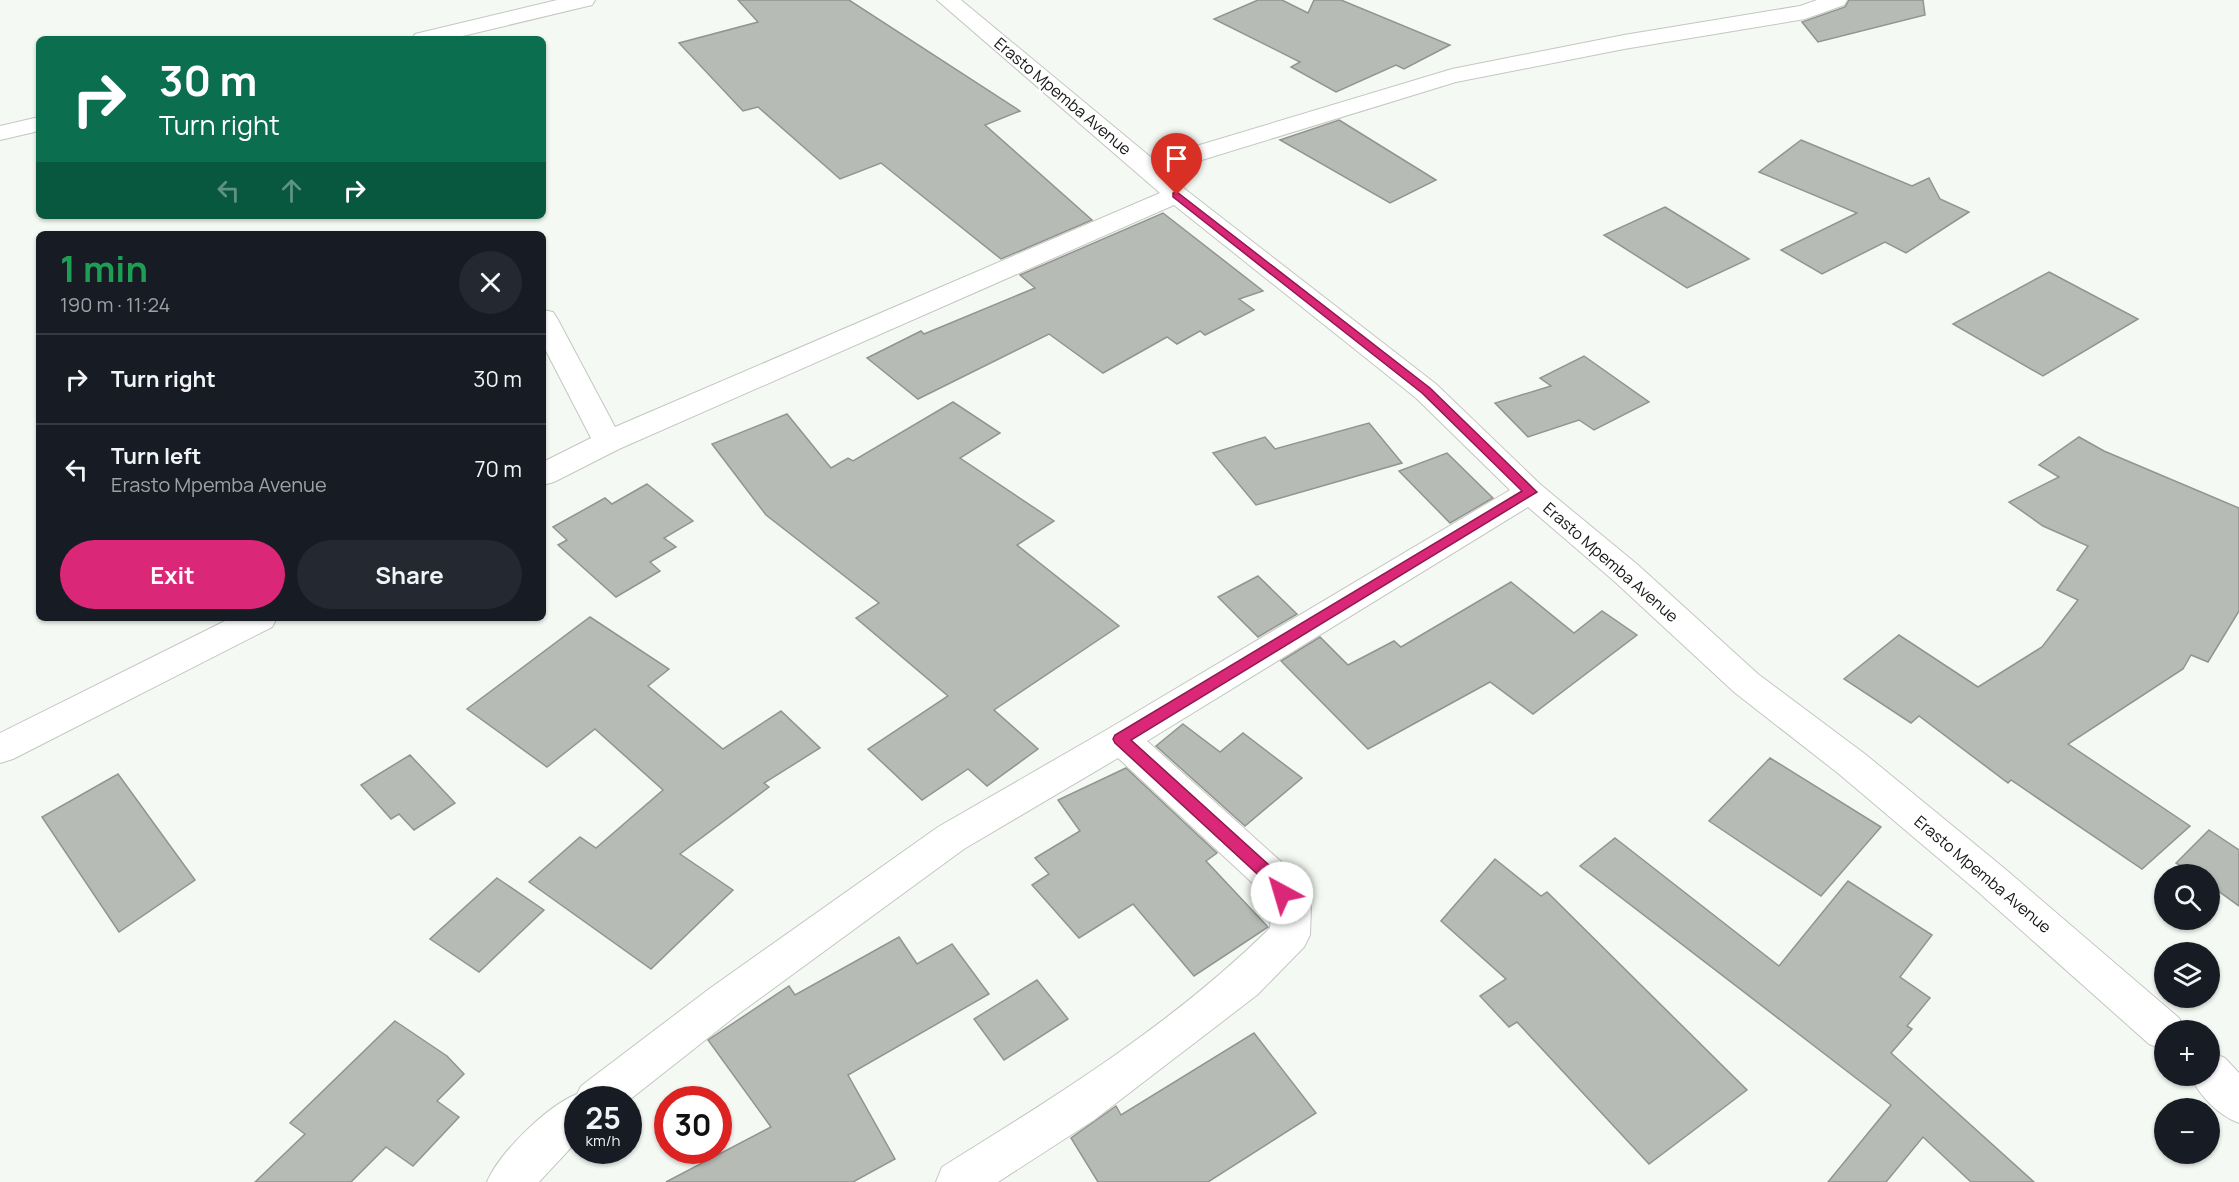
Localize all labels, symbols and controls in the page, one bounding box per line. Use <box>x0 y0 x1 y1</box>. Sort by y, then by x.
street label: Erasto Mpemba Avenue <box>990 32 1136 160</box>
text: 30 m <box>159 51 257 109</box>
icon: right <box>60 60 138 138</box>
text: Turn right <box>159 106 280 143</box>
pin <box>1151 133 1202 195</box>
icon: arrive <box>1160 142 1193 175</box>
icon: left <box>212 174 245 207</box>
icon: ahead <box>275 174 308 207</box>
icon: right <box>338 174 371 207</box>
text: 1 min <box>60 244 148 293</box>
button: close <box>459 251 522 314</box>
text: 190 m · 11:24 <box>60 291 170 318</box>
icon: right <box>60 363 93 396</box>
text: Turn right <box>111 364 216 394</box>
text: 30 m <box>473 364 522 394</box>
text: Turn left <box>111 441 201 471</box>
icon: left <box>60 453 93 486</box>
text: 70 m <box>474 454 522 484</box>
text: Erasto Mpemba Avenue <box>111 471 327 498</box>
street label: Erasto Mpemba Avenue <box>1539 497 1683 627</box>
button: Exit <box>60 540 285 609</box>
button: Share <box>297 540 522 609</box>
street label: Erasto Mpemba Avenue <box>1910 810 2056 938</box>
position arrow <box>1250 861 1314 925</box>
map controls <box>2154 864 2220 1164</box>
button: search <box>2154 864 2220 930</box>
button: layers <box>2154 942 2220 1008</box>
button: + <box>2154 1020 2220 1086</box>
speed limit sign: 30 <box>654 1086 732 1164</box>
text: 25 <box>585 1097 621 1138</box>
button: − <box>2154 1098 2220 1164</box>
text: km/h <box>586 1130 620 1151</box>

